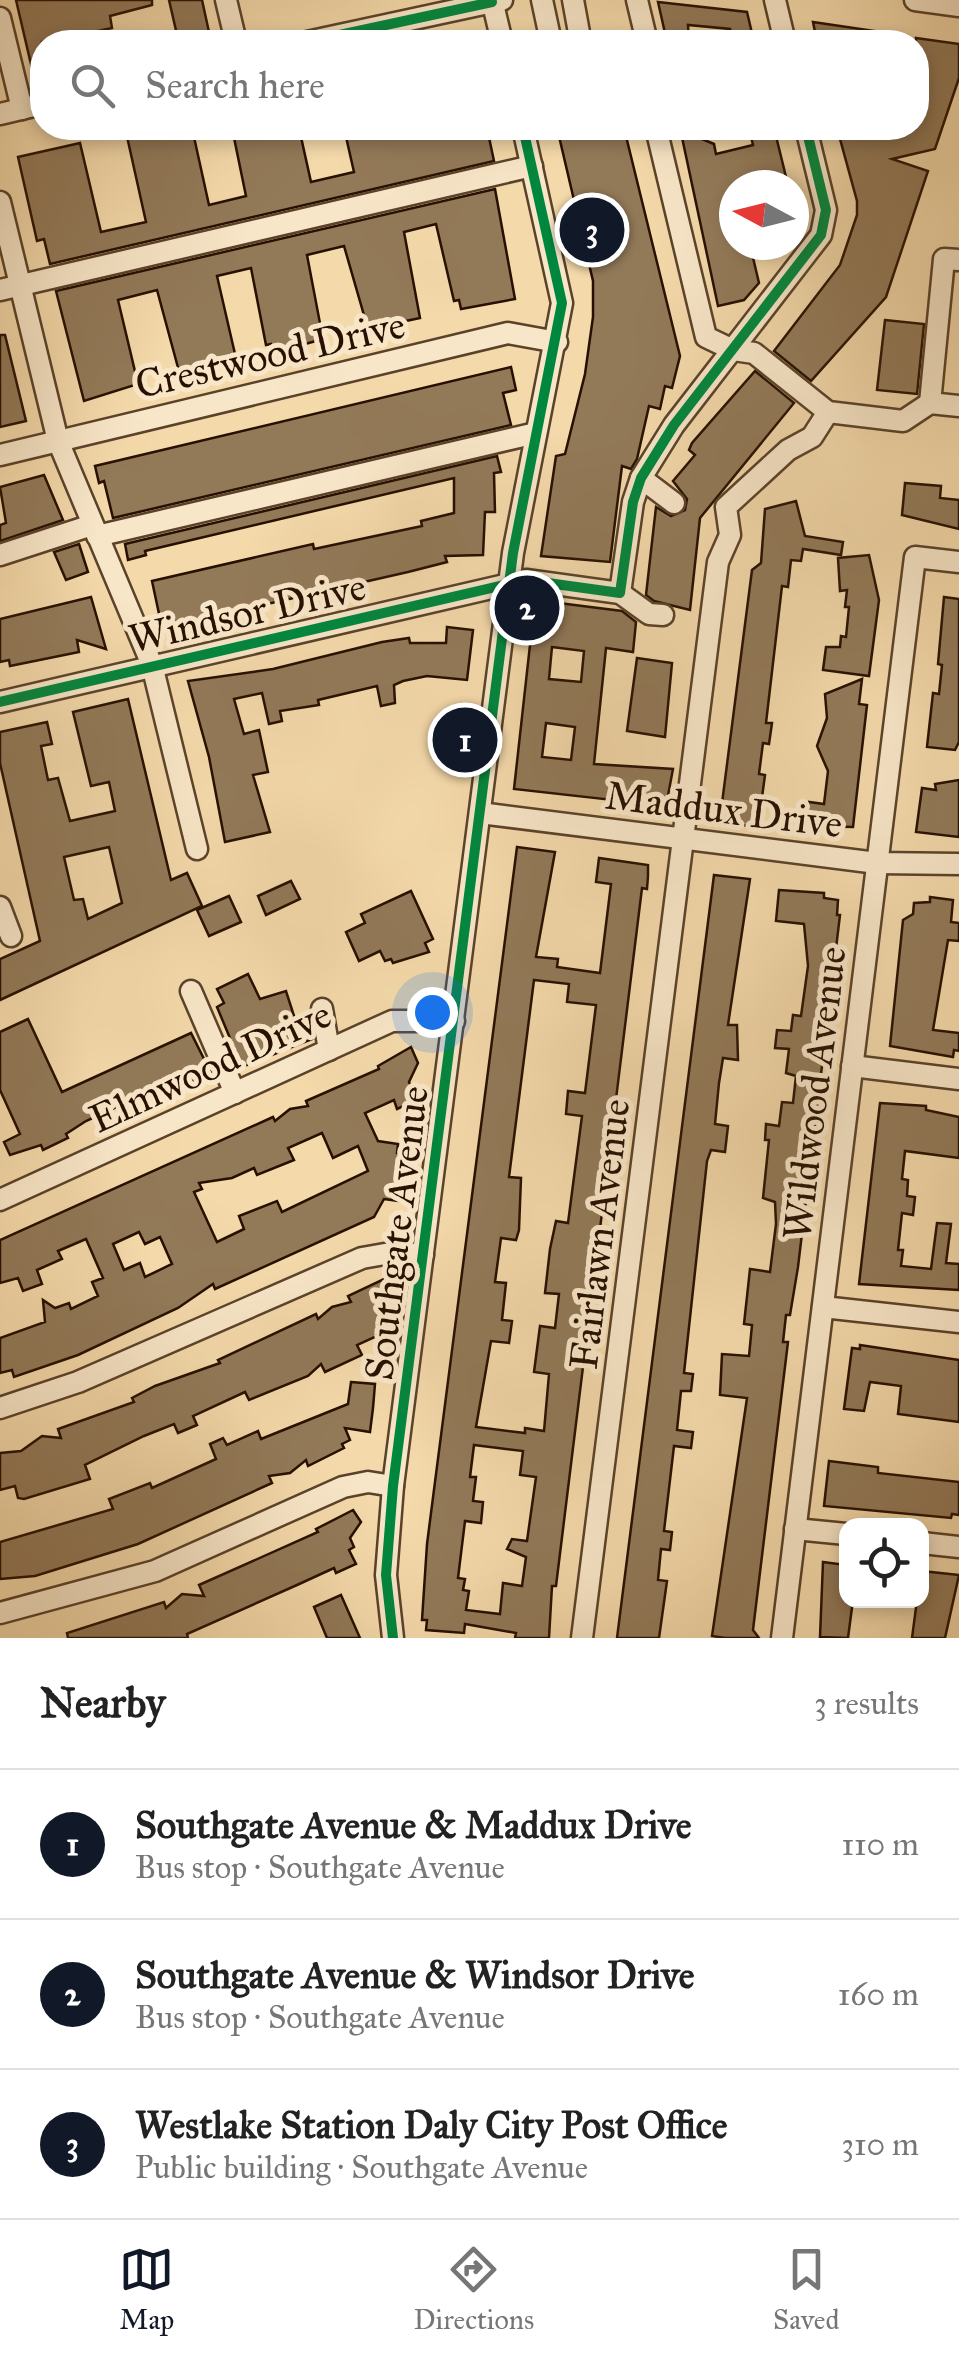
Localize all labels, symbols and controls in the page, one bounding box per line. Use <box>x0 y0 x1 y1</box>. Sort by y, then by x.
search box <box>30 30 929 140</box>
icon: search <box>65 58 120 113</box>
text: Search here <box>145 62 325 108</box>
north arrow <box>719 170 809 260</box>
pin: 3 <box>560 192 624 268</box>
street label: Crestwood Drive <box>130 300 410 409</box>
street label: Windsor Drive <box>124 561 370 664</box>
pin: 2 <box>494 570 560 646</box>
pin: 1 <box>432 702 498 778</box>
street label: Maddux Drive <box>603 771 845 848</box>
street label: Wildwood Avenue <box>772 944 857 1243</box>
your location <box>407 987 458 1038</box>
street label: Elmwood Drive <box>82 989 339 1144</box>
street label: Southgate Avenue <box>354 1083 439 1383</box>
street label: Fairlawn Avenue <box>559 1096 640 1372</box>
map controls <box>839 1518 929 1608</box>
button: locate <box>839 1518 929 1608</box>
text: Nearby <box>40 1677 165 1729</box>
text: 3 results <box>814 1684 919 1723</box>
text: Southgate Avenue & Maddux Drive <box>135 1802 692 1848</box>
text: 1 <box>66 1825 79 1864</box>
text: 110 m <box>841 1825 919 1864</box>
text: Bus stop · Southgate Avenue <box>135 1848 505 1887</box>
text: Southgate Avenue & Windsor Drive <box>135 1952 695 1998</box>
text: 2 <box>65 1975 80 2014</box>
text: 160 m <box>838 1975 919 2014</box>
text: Bus stop · Southgate Avenue <box>135 1998 505 2037</box>
text: Westlake Station Daly City Post Office <box>135 2102 728 2148</box>
text: 3 <box>66 2125 79 2164</box>
text: 310 m <box>841 2125 919 2164</box>
text: Public building · Southgate Avenue <box>135 2148 588 2187</box>
tab: Map <box>119 2242 174 2337</box>
tab: Directions <box>413 2242 534 2337</box>
tab: Saved <box>773 2242 840 2337</box>

